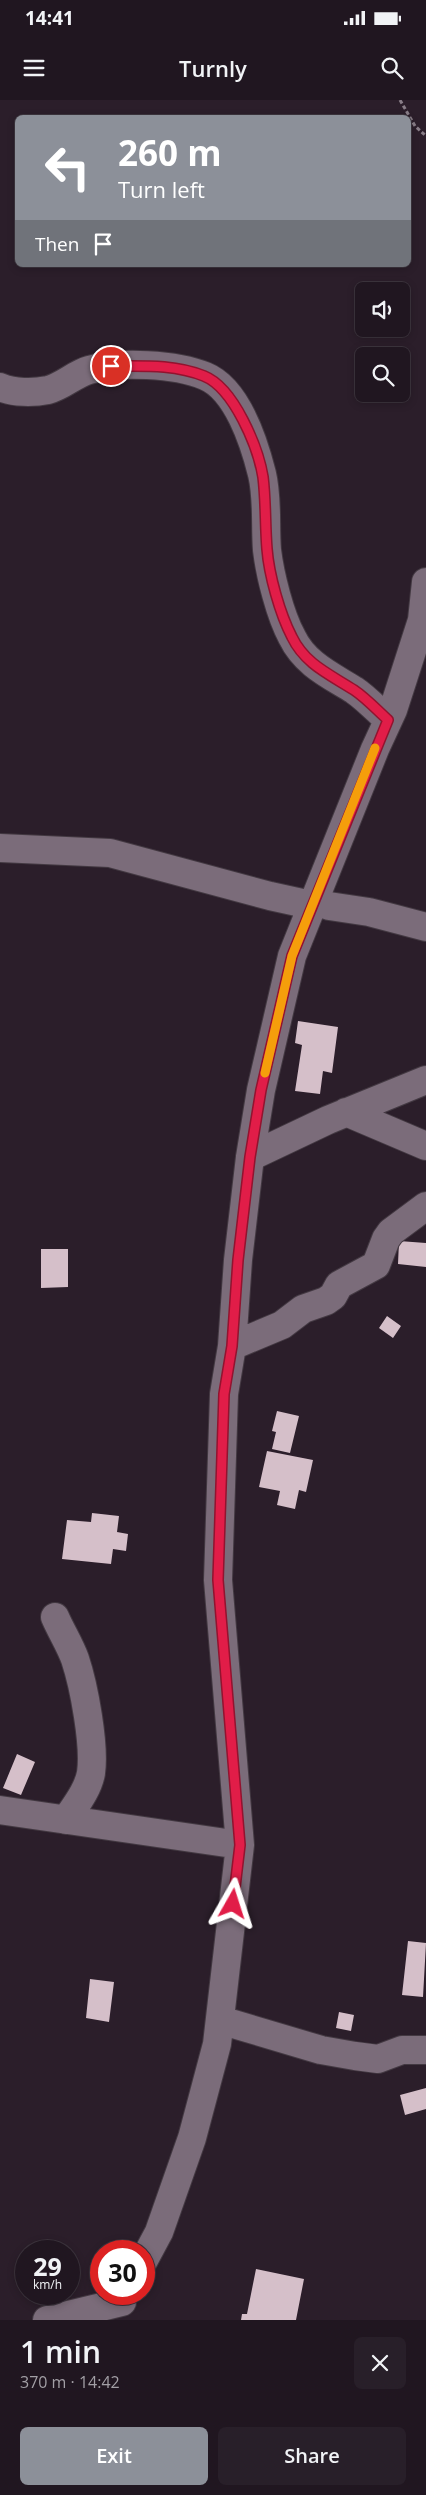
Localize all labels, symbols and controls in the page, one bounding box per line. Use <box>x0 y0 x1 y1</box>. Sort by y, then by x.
text: 14:41 <box>25 5 74 31</box>
text: Turnly <box>179 53 247 83</box>
icon: menu <box>20 54 48 82</box>
icon: search <box>378 54 406 82</box>
text: 260 m <box>118 129 222 176</box>
icon: left <box>35 135 100 200</box>
text: Turn left <box>118 174 205 204</box>
icon: arrive <box>89 230 117 258</box>
text: Then <box>35 231 79 257</box>
map controls <box>355 282 410 402</box>
button: sound <box>355 282 410 337</box>
pin <box>90 345 132 387</box>
button: search <box>355 347 410 402</box>
icon: arrive <box>97 352 125 380</box>
position arrow <box>206 1877 258 1929</box>
speed limit sign: 30 <box>90 2240 155 2305</box>
text: 29 <box>33 2249 62 2283</box>
text: km/h <box>33 2276 62 2293</box>
text: 1 min <box>20 2331 101 2372</box>
button: close <box>354 2337 406 2389</box>
text: 370 m · 14:42 <box>20 2371 120 2393</box>
button: Exit <box>20 2427 208 2485</box>
button: Share <box>218 2427 406 2485</box>

